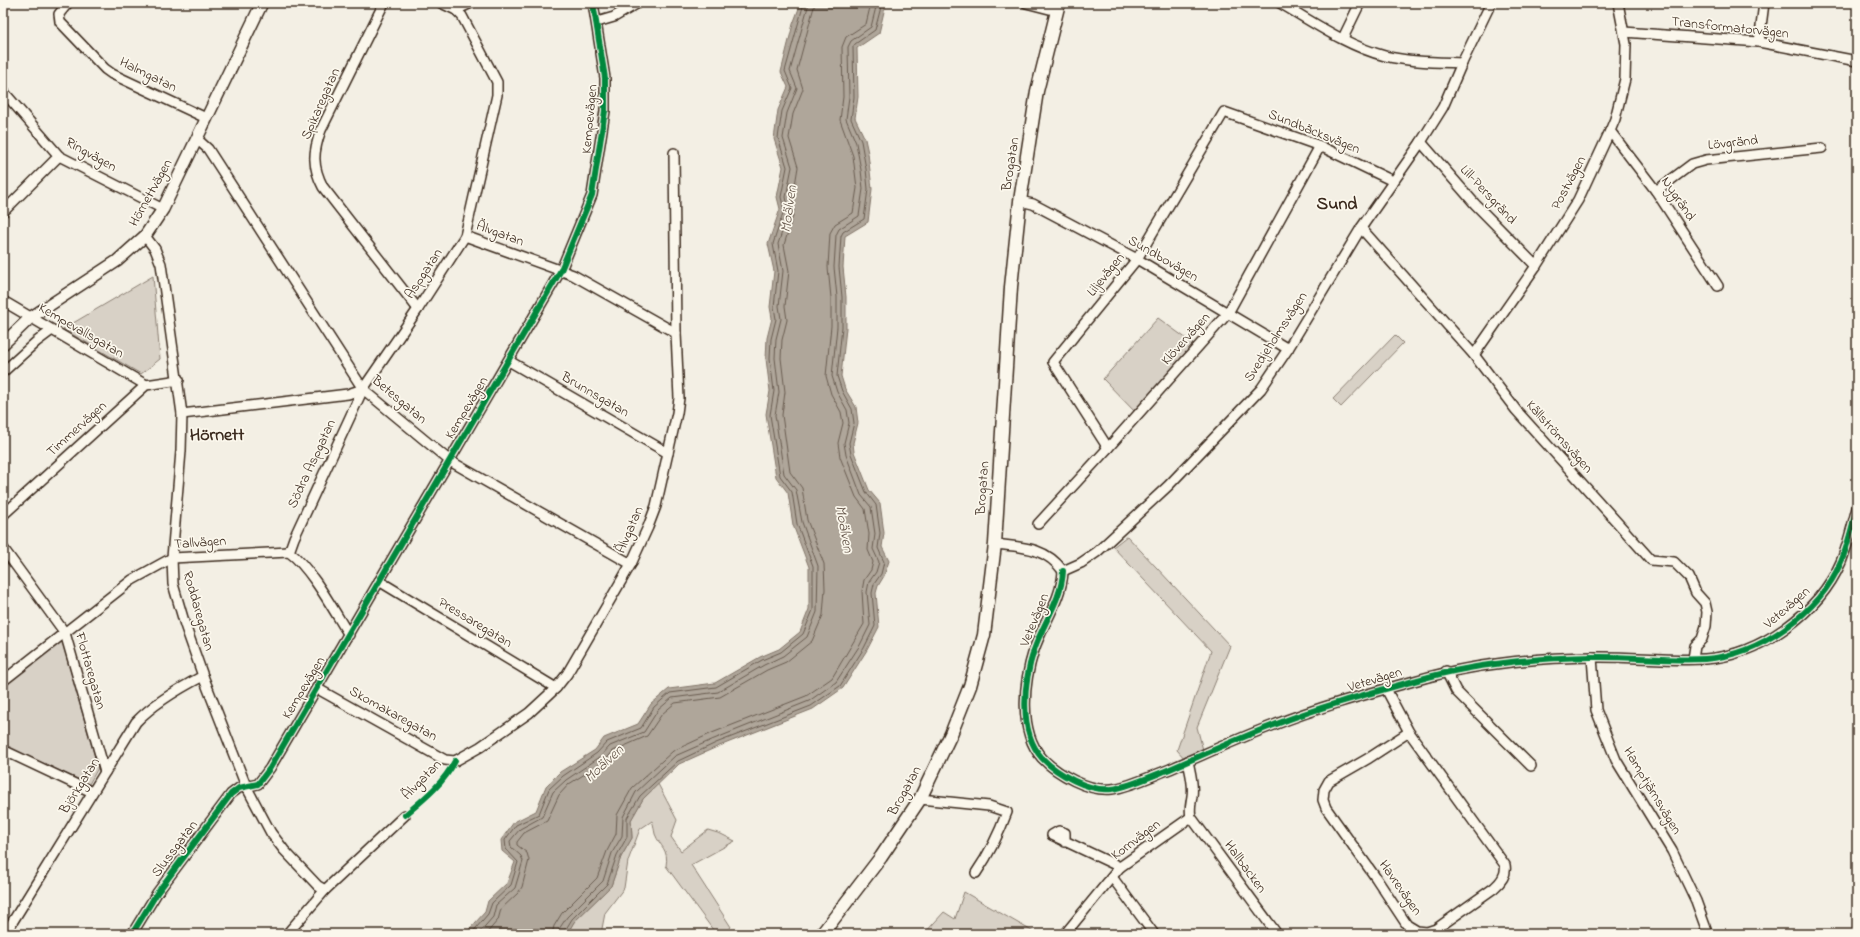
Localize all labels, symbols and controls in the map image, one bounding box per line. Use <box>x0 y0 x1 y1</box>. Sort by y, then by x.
street label: Transformatorvägen <box>1670 11 1790 46</box>
street label: Halmgatan <box>115 52 181 99</box>
street label: Spikaregatan <box>296 65 347 144</box>
street label: Kempevägen <box>576 83 605 155</box>
street label: Sundbäcksvägen <box>1264 104 1363 161</box>
street label: Lövgränd <box>1707 130 1759 157</box>
street label: Ringvägen <box>61 132 120 179</box>
street label: Brogatan <box>996 136 1027 193</box>
street label: Postvägen <box>1546 152 1593 214</box>
street label: Hörnettvägen <box>124 155 179 231</box>
street label: Lill-Persgränd <box>1454 160 1521 230</box>
street label: Nygränd <box>1655 173 1701 226</box>
water label: Moälven <box>775 183 803 234</box>
district label: Sund <box>1317 192 1358 218</box>
street label: Älvgatan <box>473 216 527 253</box>
street label: Sundbovägen <box>1123 230 1202 289</box>
street label: Aspgatan <box>400 245 449 304</box>
street label: Liljevägen <box>1082 248 1131 302</box>
street label: Svedjeholmsvägen <box>1239 288 1314 387</box>
street label: Kempevallsgatan <box>34 298 128 365</box>
street label: Klövervägen <box>1157 308 1216 371</box>
street label: Brunnsgatan <box>556 366 633 424</box>
street label: Betesgatan <box>365 370 431 430</box>
street label: Kempevägen <box>440 373 495 444</box>
street label: Timmervägen <box>42 396 113 463</box>
street label: Källströmsvägen <box>1520 396 1598 479</box>
street label: Södra Aspgatan <box>282 416 343 512</box>
district label: Hörnett <box>190 423 245 449</box>
street label: Brogatan <box>971 460 996 517</box>
street label: Älvgatan <box>611 503 650 557</box>
water label: Moälven <box>829 504 859 555</box>
street label: Tallvägen <box>173 531 227 556</box>
street label: Roddaregatan <box>176 569 219 654</box>
street label: Vetevägen <box>1758 582 1816 636</box>
street label: Vetevägen <box>1014 590 1056 651</box>
street label: Pressaregatan <box>433 593 516 654</box>
street label: Flottaregatan <box>68 629 111 712</box>
street label: Kempevägen <box>277 653 332 724</box>
street label: Vetevägen <box>1344 662 1405 699</box>
street label: Skomakaregatan <box>344 681 441 748</box>
water label: Moälven <box>579 739 629 788</box>
street label: Hamptjärnsvägen <box>1617 743 1687 839</box>
street label: Björkgatan <box>54 754 106 820</box>
street label: Älvgatan <box>397 755 448 806</box>
street label: Brogatan <box>882 762 928 821</box>
street label: Kornvägen <box>1107 814 1166 866</box>
street label: Slussgatan <box>147 816 204 883</box>
street label: Hallbacken <box>1219 836 1271 898</box>
street label: Havrevägen <box>1372 856 1427 921</box>

